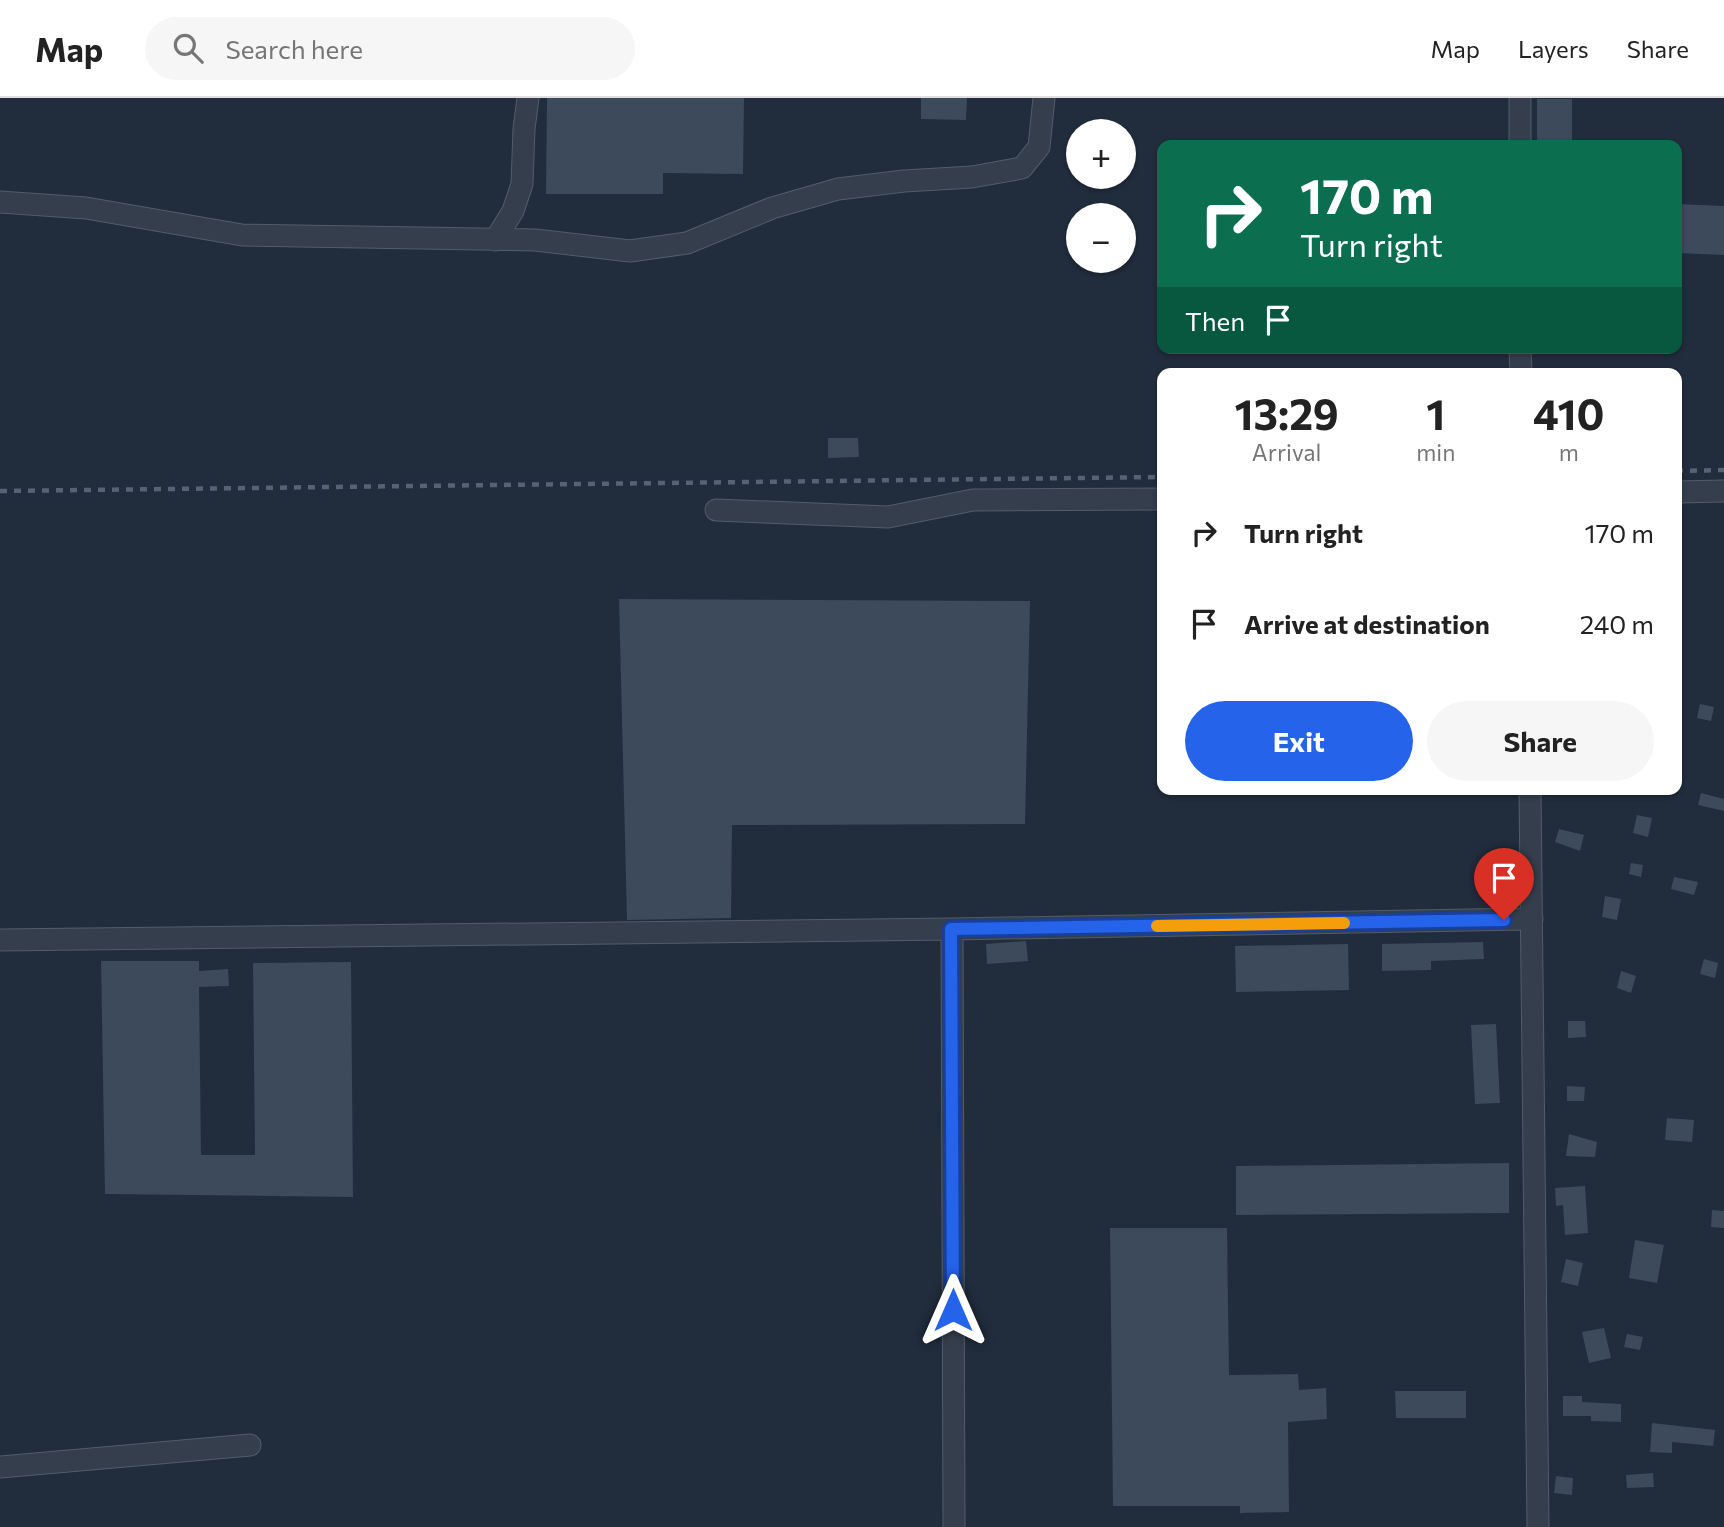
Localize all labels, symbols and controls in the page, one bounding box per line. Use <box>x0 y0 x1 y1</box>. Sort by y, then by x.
search box <box>145 17 635 80</box>
text: Map <box>35 28 103 69</box>
icon: search <box>169 29 207 67</box>
text: Search here <box>225 33 363 64</box>
text: Map <box>1431 34 1480 63</box>
text: Layers <box>1518 34 1589 63</box>
text: Share <box>1627 34 1689 63</box>
map controls <box>1066 119 1136 273</box>
button: + <box>1066 119 1136 189</box>
text: 170 m <box>1300 164 1433 224</box>
icon: right <box>1185 168 1276 259</box>
button: − <box>1066 203 1136 273</box>
text: Turn right <box>1300 224 1443 264</box>
icon: arrive <box>1259 301 1297 339</box>
text: Then <box>1185 305 1245 336</box>
text: 13:29 <box>1235 387 1339 439</box>
text: 1 <box>1426 387 1445 439</box>
text: 410 <box>1533 387 1604 439</box>
text: Arrival <box>1252 438 1321 466</box>
text: min <box>1416 438 1455 466</box>
text: m <box>1559 438 1579 466</box>
icon: right <box>1185 514 1223 552</box>
text: Turn right <box>1244 517 1363 548</box>
text: 170 m <box>1585 517 1654 548</box>
icon: arrive <box>1185 605 1223 643</box>
text: Arrive at destination <box>1244 608 1490 639</box>
text: 240 m <box>1580 608 1654 639</box>
button: Exit <box>1185 701 1413 781</box>
button: Share <box>1427 701 1654 781</box>
pin <box>1474 848 1534 920</box>
icon: arrive <box>1485 859 1523 897</box>
position arrow <box>916 1273 990 1347</box>

